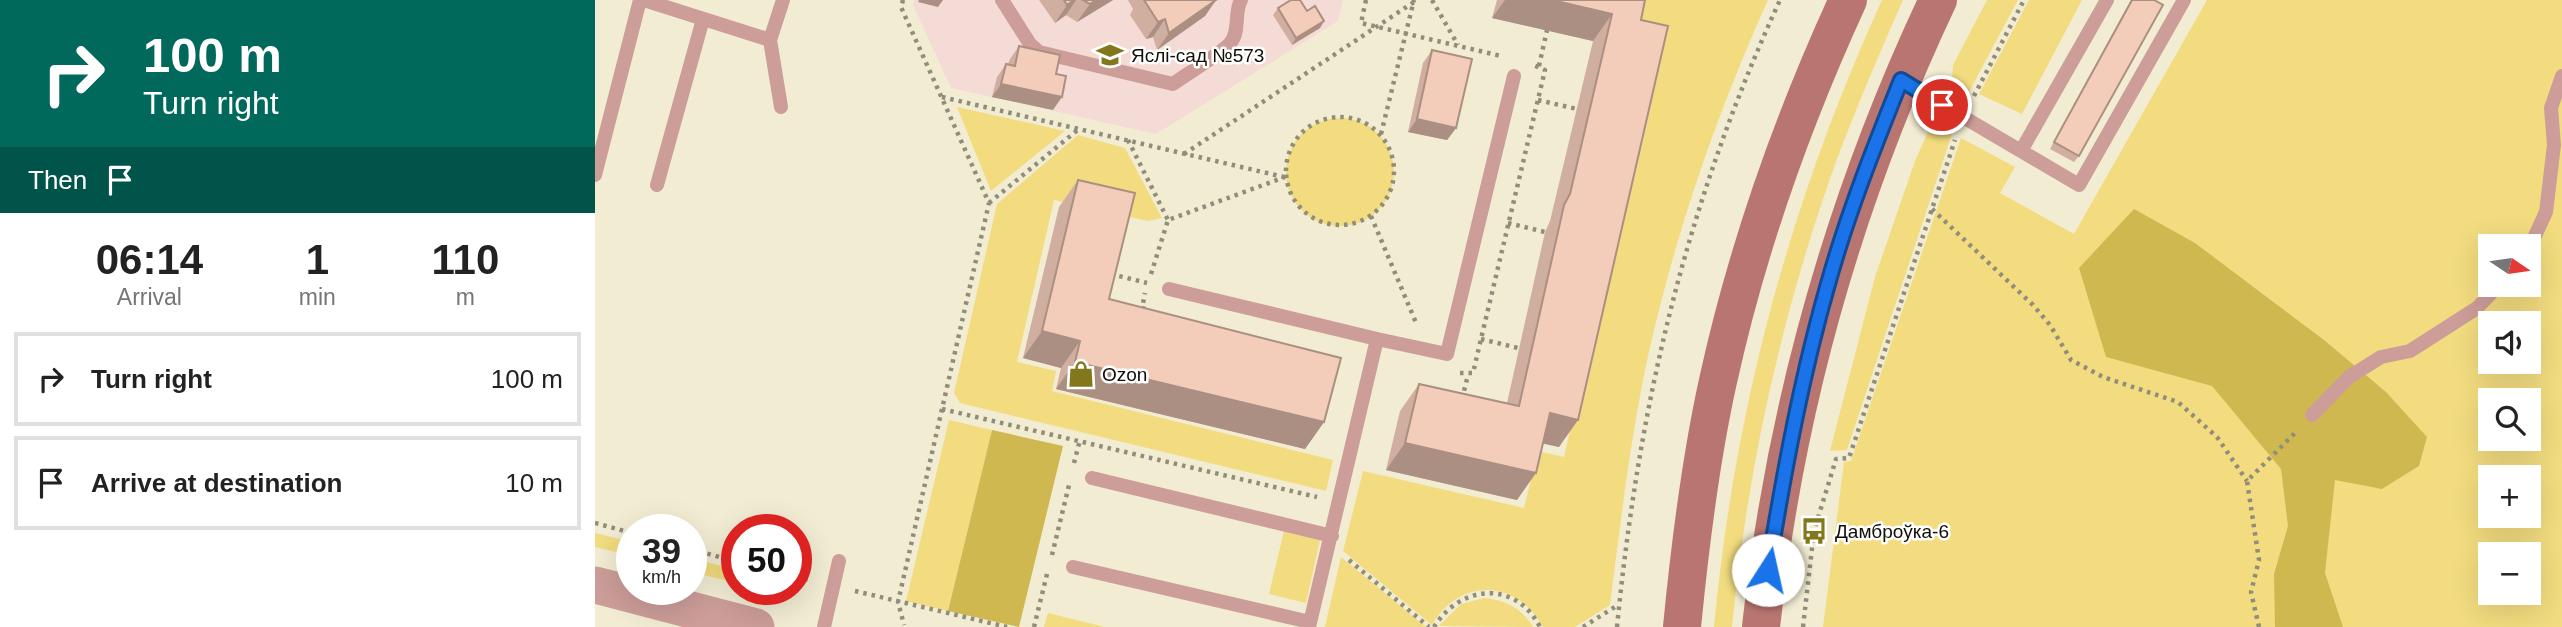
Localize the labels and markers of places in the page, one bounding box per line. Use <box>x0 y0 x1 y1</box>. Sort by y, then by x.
school or university icon: Яслі-сад №573 <box>1095 40 1125 70</box>
place label: Яслі-сад №573 <box>1131 45 1264 66</box>
pin <box>1912 75 1972 135</box>
shop icon: Ozon <box>1066 359 1096 389</box>
place label: Ozon <box>1102 364 1147 385</box>
bus stop icon: Дамброўка-6 <box>1799 516 1829 546</box>
place label: Дамброўка-6 <box>1835 521 1949 542</box>

